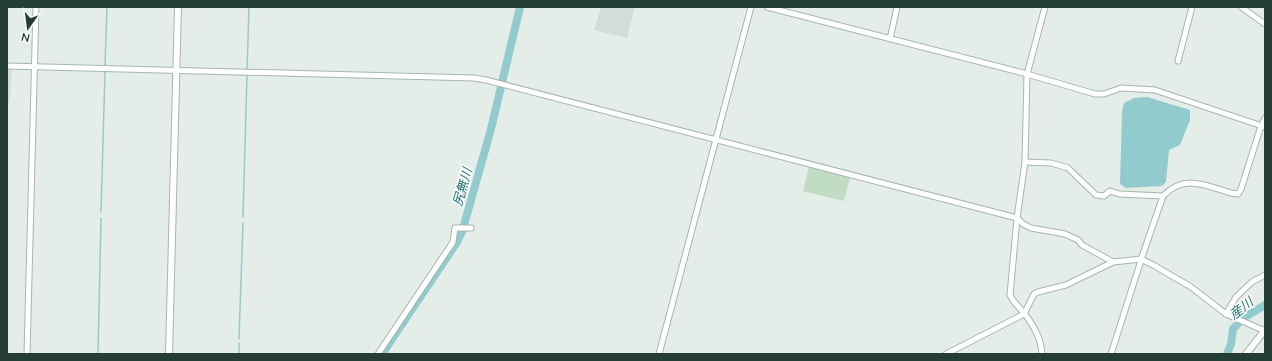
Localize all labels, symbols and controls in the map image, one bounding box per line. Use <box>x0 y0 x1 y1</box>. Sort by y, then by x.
north arrow <box>8 8 48 48</box>
text: N <box>20 30 31 46</box>
water label: 尻無川 <box>449 164 476 208</box>
water label: 産川 <box>1226 292 1258 322</box>

